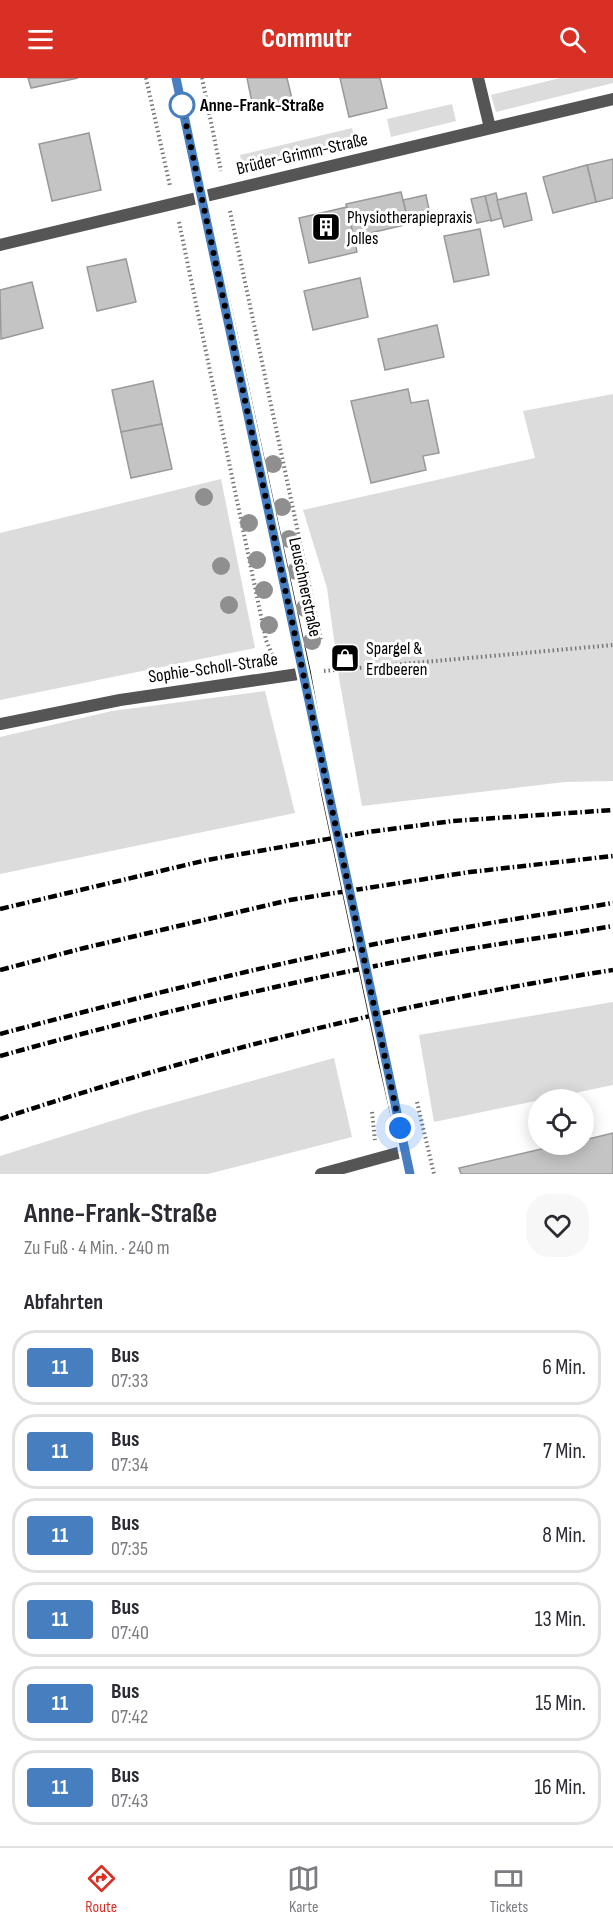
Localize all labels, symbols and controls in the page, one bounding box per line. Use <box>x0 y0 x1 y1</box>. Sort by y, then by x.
icon: menu <box>24 23 57 56</box>
text: Commutr <box>261 23 352 55</box>
icon: search <box>556 23 589 56</box>
marker: Anne-Frank-Straße <box>169 92 195 118</box>
place label: Anne-Frank-Straße <box>199 95 324 116</box>
street label: Brüder-Grimm-Straße <box>234 129 370 179</box>
place label: Physiotherapiepraxis Jolles <box>346 207 473 249</box>
building icon: Physiotherapiepraxis Jolles <box>310 211 342 243</box>
street label: Leuschnerstraße <box>284 535 326 639</box>
place label: Spargel & Erdbeeren <box>366 638 428 680</box>
shop icon: Spargel & Erdbeeren <box>329 642 361 674</box>
street label: Sophie-Scholl-Straße <box>147 649 279 687</box>
map controls <box>528 1089 594 1155</box>
button: locate <box>528 1089 594 1155</box>
your location <box>385 1113 415 1143</box>
button: heart <box>526 1194 589 1257</box>
text: Anne-Frank-Straße <box>24 1197 217 1230</box>
text: Zu Fuß · 4 Min. · 240 m <box>24 1236 170 1260</box>
text: Abfahrten <box>24 1289 103 1316</box>
text: Bus <box>111 1342 140 1369</box>
text: 6 Min. <box>542 1354 586 1381</box>
text: 11 <box>52 1355 68 1380</box>
text: 07:33 <box>111 1369 148 1393</box>
text: Bus <box>111 1426 140 1453</box>
text: 7 Min. <box>543 1438 586 1465</box>
text: 11 <box>52 1439 68 1464</box>
text: 07:34 <box>111 1453 148 1477</box>
text: Bus <box>111 1510 140 1537</box>
text: 8 Min. <box>542 1522 586 1549</box>
text: 11 <box>52 1523 68 1548</box>
text: 07:35 <box>111 1537 148 1561</box>
text: Bus <box>111 1594 140 1621</box>
text: 13 Min. <box>535 1606 586 1633</box>
text: 11 <box>52 1607 68 1632</box>
text: 07:40 <box>111 1621 149 1645</box>
text: Bus <box>111 1678 140 1705</box>
text: 15 Min. <box>535 1690 586 1717</box>
text: 11 <box>52 1691 68 1716</box>
text: 07:42 <box>111 1705 148 1729</box>
text: Bus <box>111 1762 140 1789</box>
text: 16 Min. <box>534 1774 586 1801</box>
text: 11 <box>52 1775 68 1800</box>
text: 07:43 <box>111 1789 148 1813</box>
tab: Route <box>85 1862 118 1917</box>
tab: Karte <box>287 1862 320 1917</box>
tab: Tickets <box>490 1862 528 1917</box>

